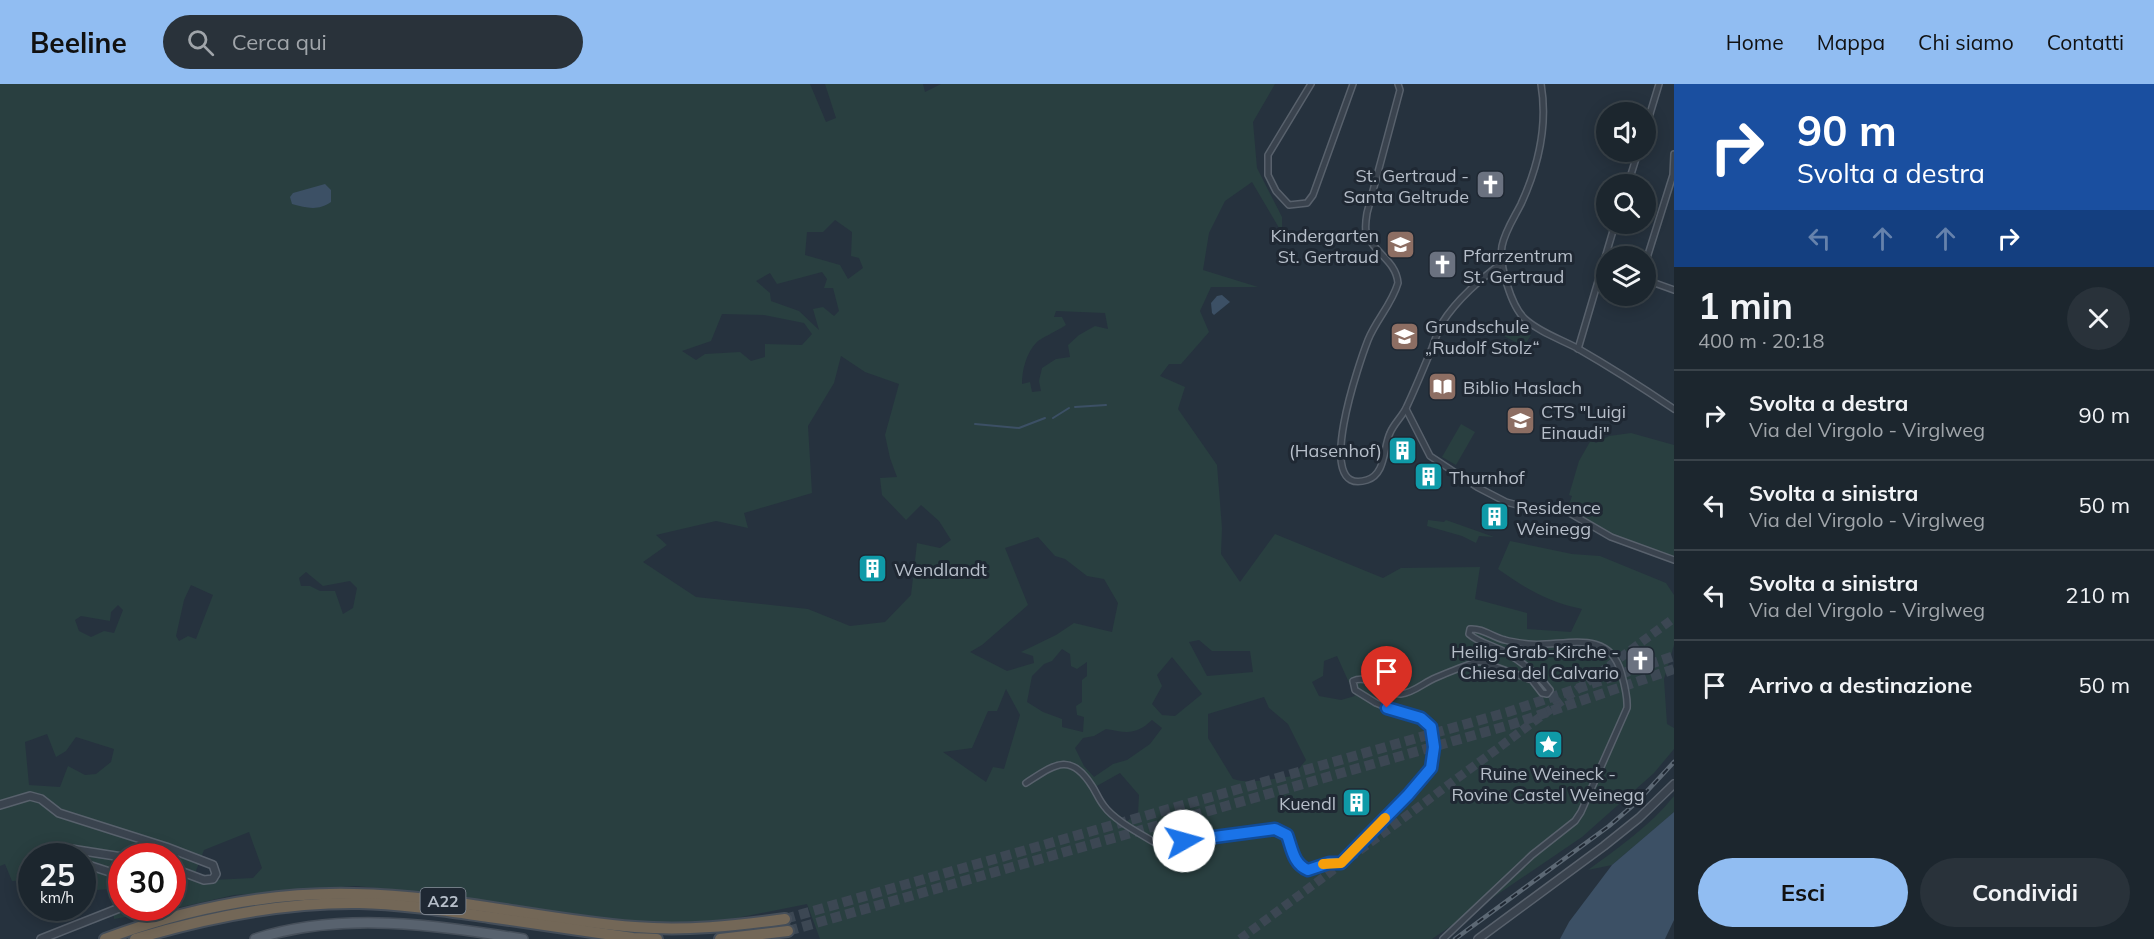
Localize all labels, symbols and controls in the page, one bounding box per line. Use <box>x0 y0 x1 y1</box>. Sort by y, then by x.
search box <box>163 15 583 69</box>
text: Beeline <box>30 25 127 60</box>
icon: search <box>184 26 217 59</box>
text: Cerca qui <box>232 28 327 56</box>
text: Home <box>1726 29 1784 55</box>
text: Mappa <box>1817 29 1885 55</box>
text: Chi siamo <box>1918 29 2014 55</box>
text: Contatti <box>2047 29 2124 55</box>
map controls <box>1596 102 1656 306</box>
button: sound <box>1596 102 1656 162</box>
text: 90 m <box>1797 104 1897 157</box>
icon: right <box>1698 108 1776 186</box>
text: Svolta a destra <box>1797 156 1985 190</box>
place label: St. Gertraud - Santa Geltrude <box>1344 164 1469 208</box>
church icon: St. Gertraud - Santa Geltrude <box>1474 169 1506 201</box>
button: search <box>1596 174 1656 234</box>
icon: left <box>1803 222 1836 255</box>
icon: ahead <box>1866 222 1899 255</box>
icon: ahead <box>1929 222 1962 255</box>
icon: right <box>1992 222 2025 255</box>
place label: Kindergarten St. Gertraud <box>1271 224 1379 268</box>
school or university icon: Kindergarten St. Gertraud <box>1384 229 1416 261</box>
place label: Pfarrzentrum St. Gertraud <box>1463 244 1573 288</box>
button: layers <box>1596 246 1656 306</box>
church icon: Pfarrzentrum St. Gertraud <box>1426 249 1458 281</box>
text: 1 min <box>1698 283 1793 328</box>
button: close <box>2067 287 2130 350</box>
place label: Grundschule „Rudolf Stolz“ <box>1425 315 1540 359</box>
school or university icon: Grundschule „Rudolf Stolz“ <box>1388 320 1420 352</box>
text: 400 m · 20:18 <box>1698 328 1824 353</box>
library icon: Biblio Haslach <box>1426 371 1458 403</box>
place label: Biblio Haslach <box>1463 376 1582 399</box>
text: Svolta a destra <box>1749 389 1908 417</box>
icon: right <box>1698 399 1731 432</box>
place label: CTS "Luigi Einaudi" <box>1541 400 1626 444</box>
text: 90 m <box>2079 401 2130 429</box>
school or university icon: CTS "Luigi Einaudi" <box>1504 405 1536 437</box>
text: Via del Virgolo - Virglweg <box>1749 417 1985 442</box>
building icon: (Hasenhof) <box>1387 434 1419 466</box>
place label: (Hasenhof) <box>1289 439 1382 462</box>
building icon: Thurnhof <box>1412 461 1444 493</box>
place label: Thurnhof <box>1449 466 1526 489</box>
text: Svolta a sinistra <box>1749 479 1918 507</box>
icon: left <box>1698 489 1731 522</box>
text: 50 m <box>2079 491 2130 519</box>
place label: Residence Weinegg <box>1516 496 1601 540</box>
building icon: Residence Weinegg <box>1479 501 1511 533</box>
text: Via del Virgolo - Virglweg <box>1749 507 1985 532</box>
building icon: Wendlandt <box>857 553 889 585</box>
place label: Wendlandt <box>894 558 987 581</box>
text: Svolta a sinistra <box>1749 569 1918 597</box>
icon: left <box>1698 579 1731 612</box>
text: 210 m <box>2065 581 2130 609</box>
text: Via del Virgolo - Virglweg <box>1749 597 1985 622</box>
place label: Heilig-Grab-Kirche - Chiesa del Calvario <box>1451 640 1619 684</box>
church icon: Heilig-Grab-Kirche - Chiesa del Calvario <box>1624 645 1656 677</box>
pin <box>1361 646 1412 708</box>
icon: arrive <box>1370 655 1403 688</box>
icon: arrive <box>1698 669 1731 702</box>
text: Arrivo a destinazione <box>1749 671 1972 699</box>
text: 50 m <box>2079 671 2130 699</box>
place icon: Ruine Weineck - Rovine Castel Weinegg <box>1532 728 1564 760</box>
place label: Ruine Weineck - Rovine Castel Weinegg <box>1452 762 1645 806</box>
building icon: Kuendl <box>1341 787 1373 819</box>
place label: Kuendl <box>1279 792 1336 815</box>
position arrow <box>1152 809 1216 873</box>
speed limit sign: 30 <box>108 843 186 921</box>
text: 25 <box>39 856 75 894</box>
button: Esci <box>1698 858 1908 927</box>
button: Condividi <box>1920 858 2130 927</box>
text: km/h <box>40 888 74 907</box>
road number: A22 <box>420 888 466 914</box>

